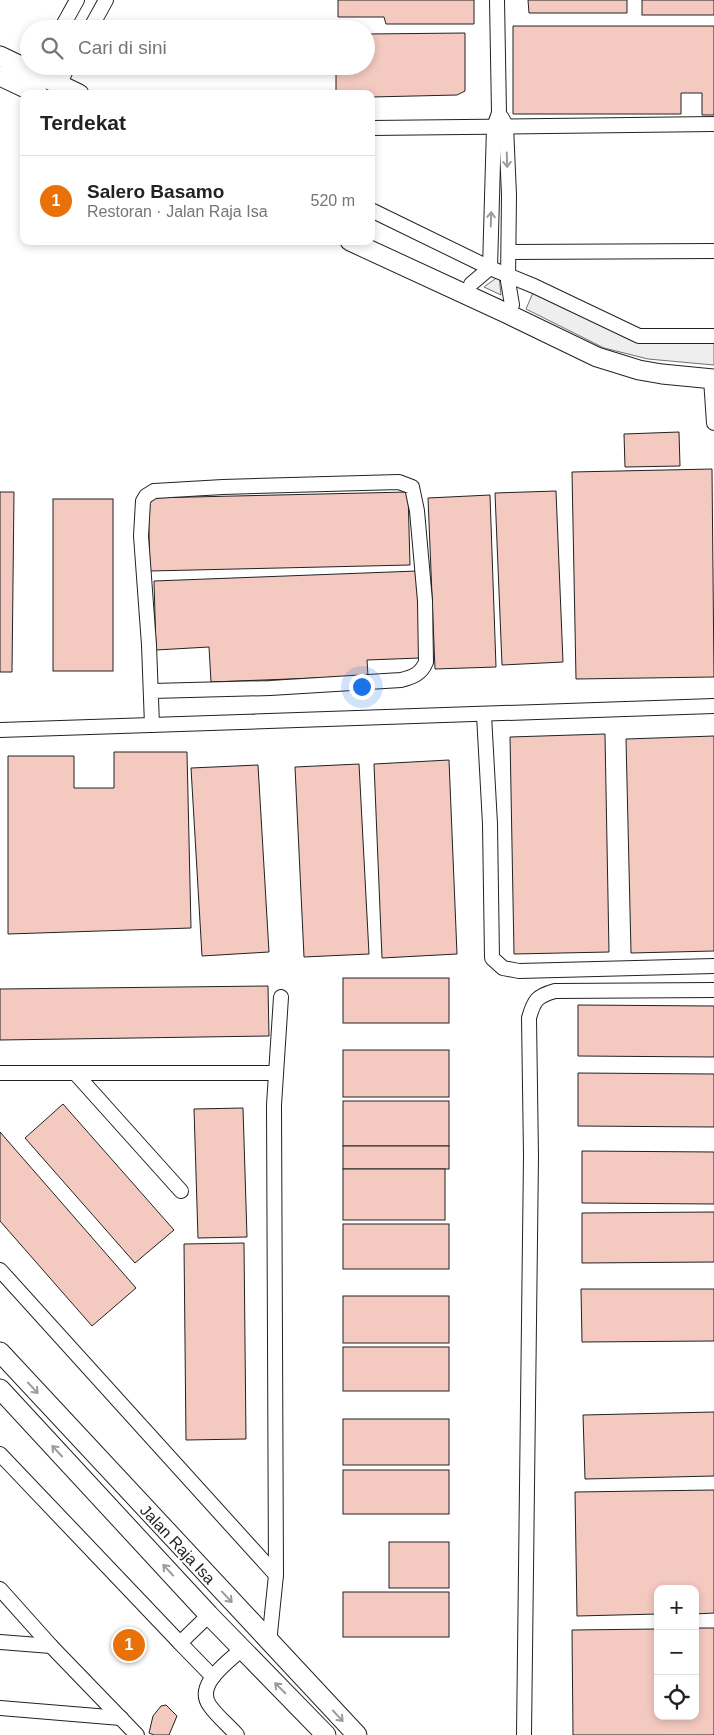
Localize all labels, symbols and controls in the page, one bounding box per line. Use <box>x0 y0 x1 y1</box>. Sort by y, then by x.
search box <box>20 20 375 75</box>
icon: search <box>38 34 66 62</box>
text: Cari di sini <box>78 37 167 58</box>
text: Terdekat <box>40 111 126 134</box>
one-way arrow <box>503 152 512 168</box>
text: Salero Basamo <box>87 181 224 202</box>
text: 1 <box>52 192 60 209</box>
text: 520 m <box>311 192 355 209</box>
text: Restoran · Jalan Raja Isa <box>87 203 268 220</box>
one-way arrow <box>486 212 496 228</box>
your location <box>349 674 375 700</box>
one-way arrow <box>27 1382 39 1395</box>
one-way arrow <box>51 1444 63 1457</box>
street label: Jalan Raja Isa <box>137 1501 218 1587</box>
one-way arrow <box>162 1564 174 1577</box>
map controls <box>654 1585 699 1720</box>
button: + <box>654 1585 699 1630</box>
one-way arrow <box>221 1591 233 1603</box>
pin: 1 <box>113 1626 145 1664</box>
button: − <box>654 1630 699 1675</box>
button: locate <box>654 1675 699 1720</box>
one-way arrow <box>274 1682 286 1694</box>
one-way arrow <box>332 1710 344 1722</box>

